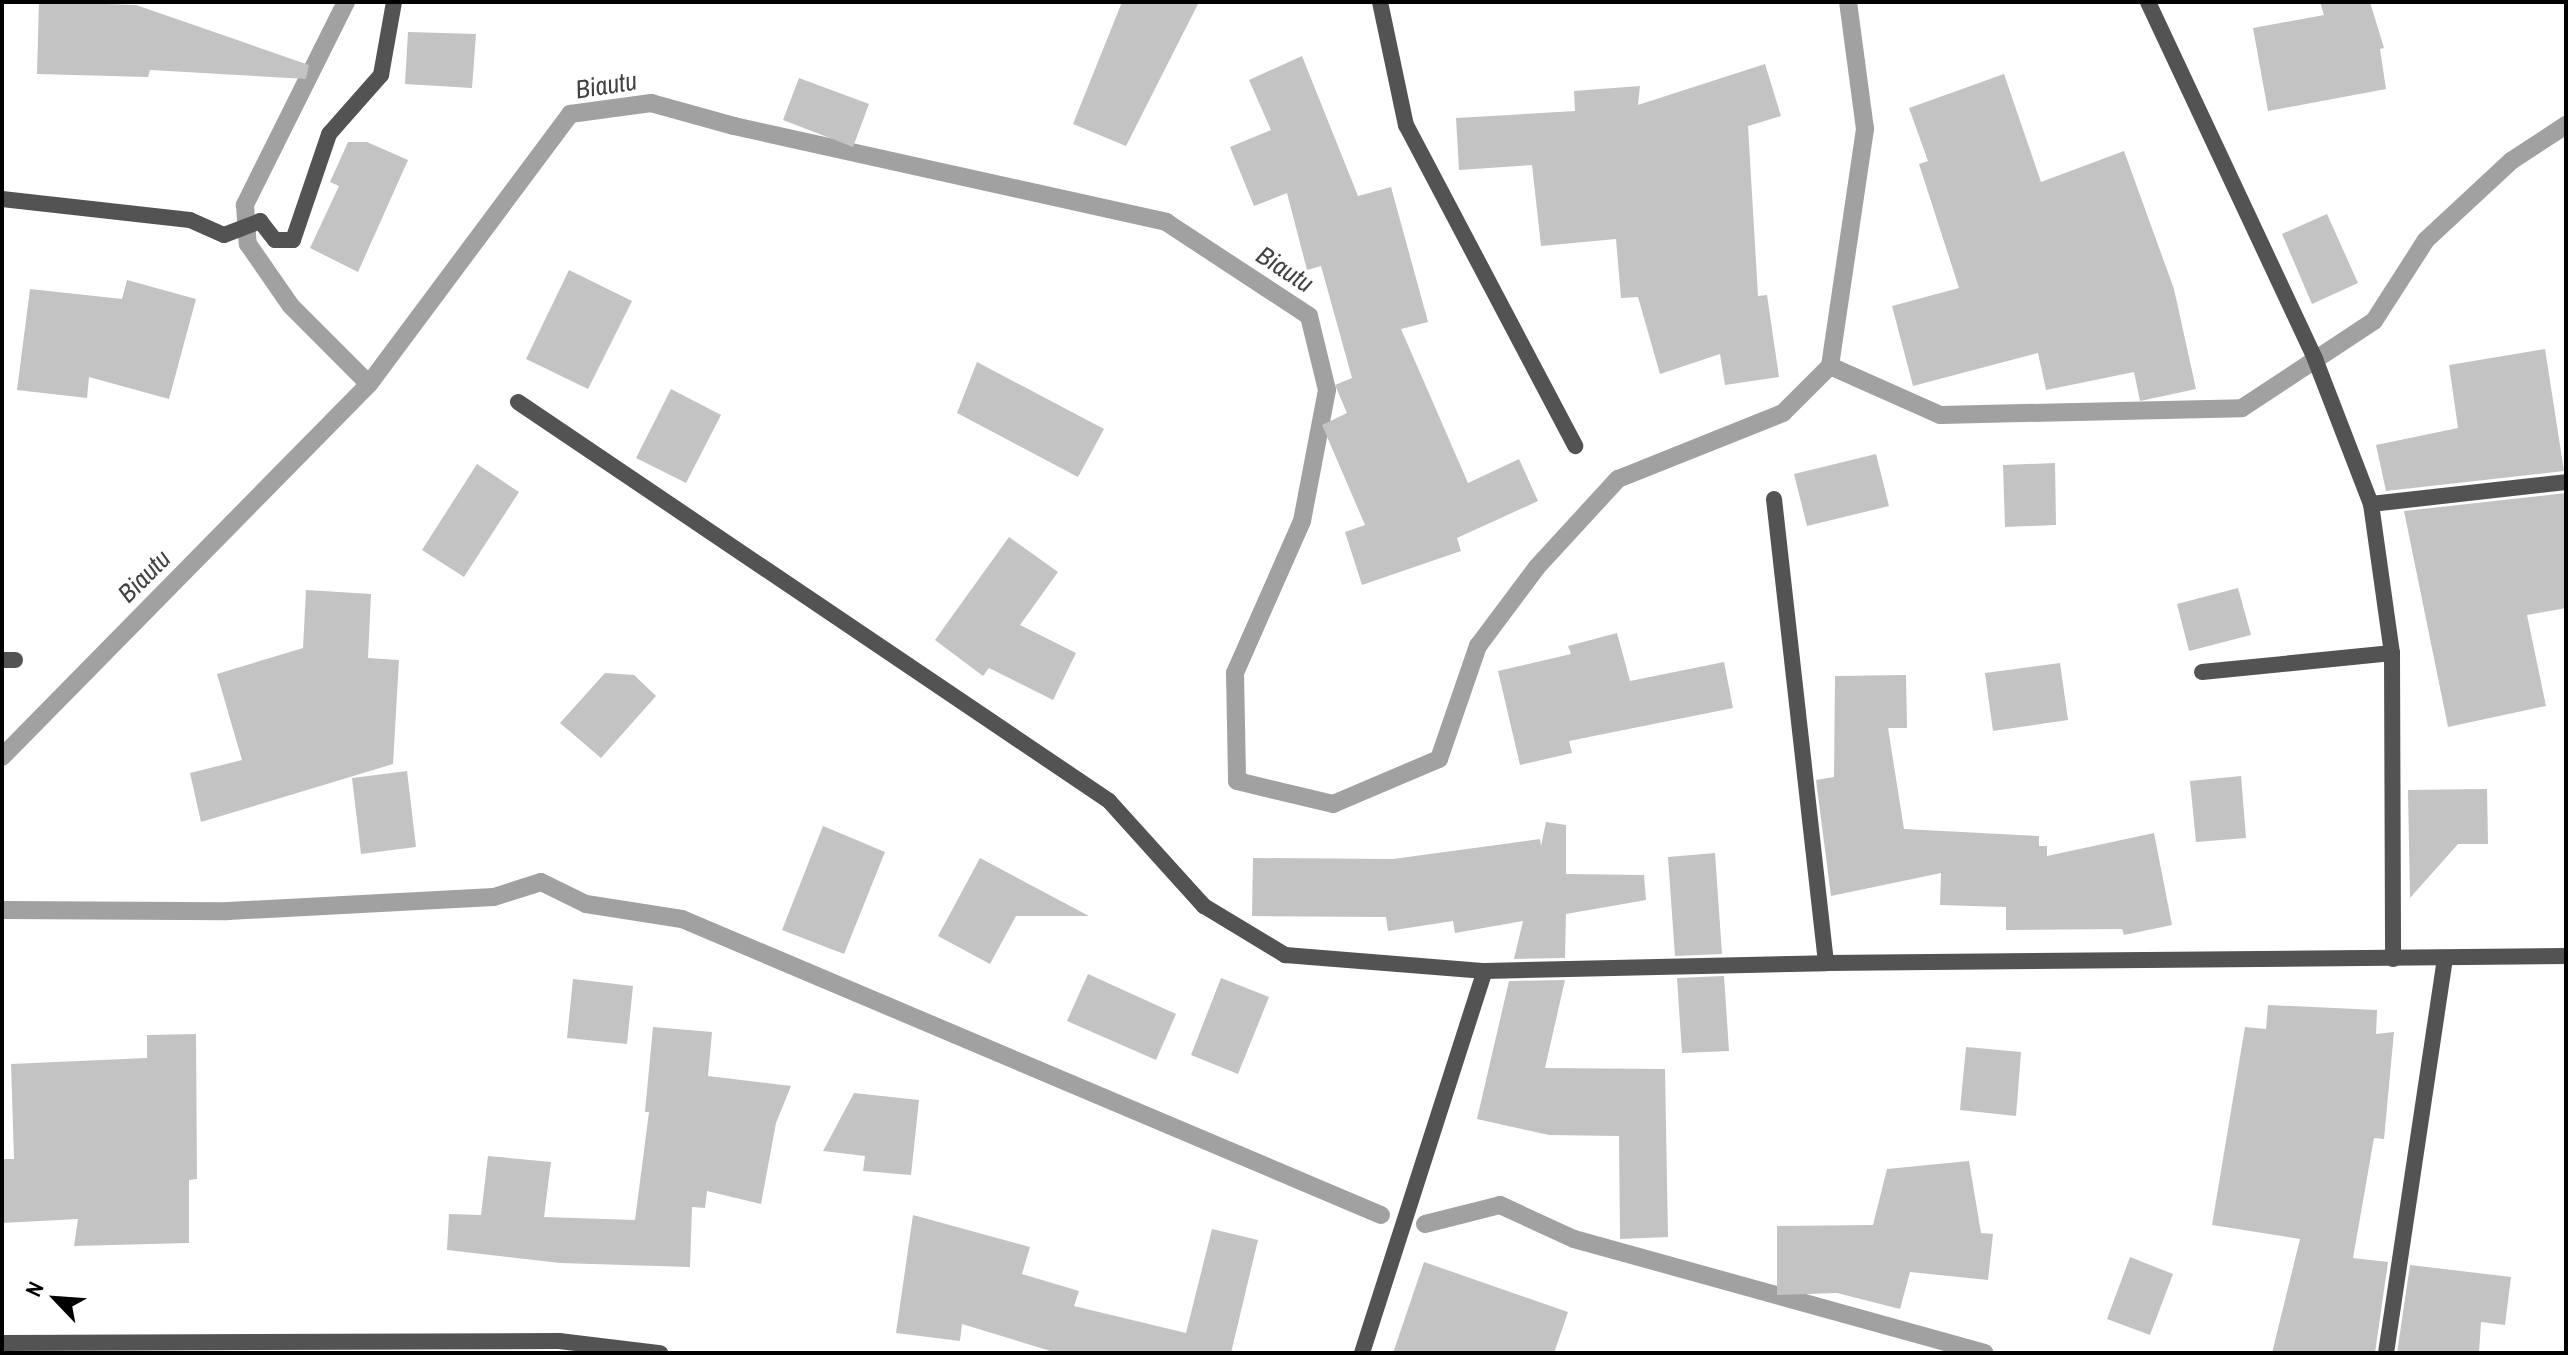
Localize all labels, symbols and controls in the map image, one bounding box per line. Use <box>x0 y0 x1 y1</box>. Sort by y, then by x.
water label: Biautu <box>573 65 639 105</box>
water label: Biautu <box>1251 239 1319 299</box>
water label: Biautu <box>111 543 177 609</box>
north arrow <box>16 1259 96 1339</box>
text: N <box>18 1277 51 1301</box>

